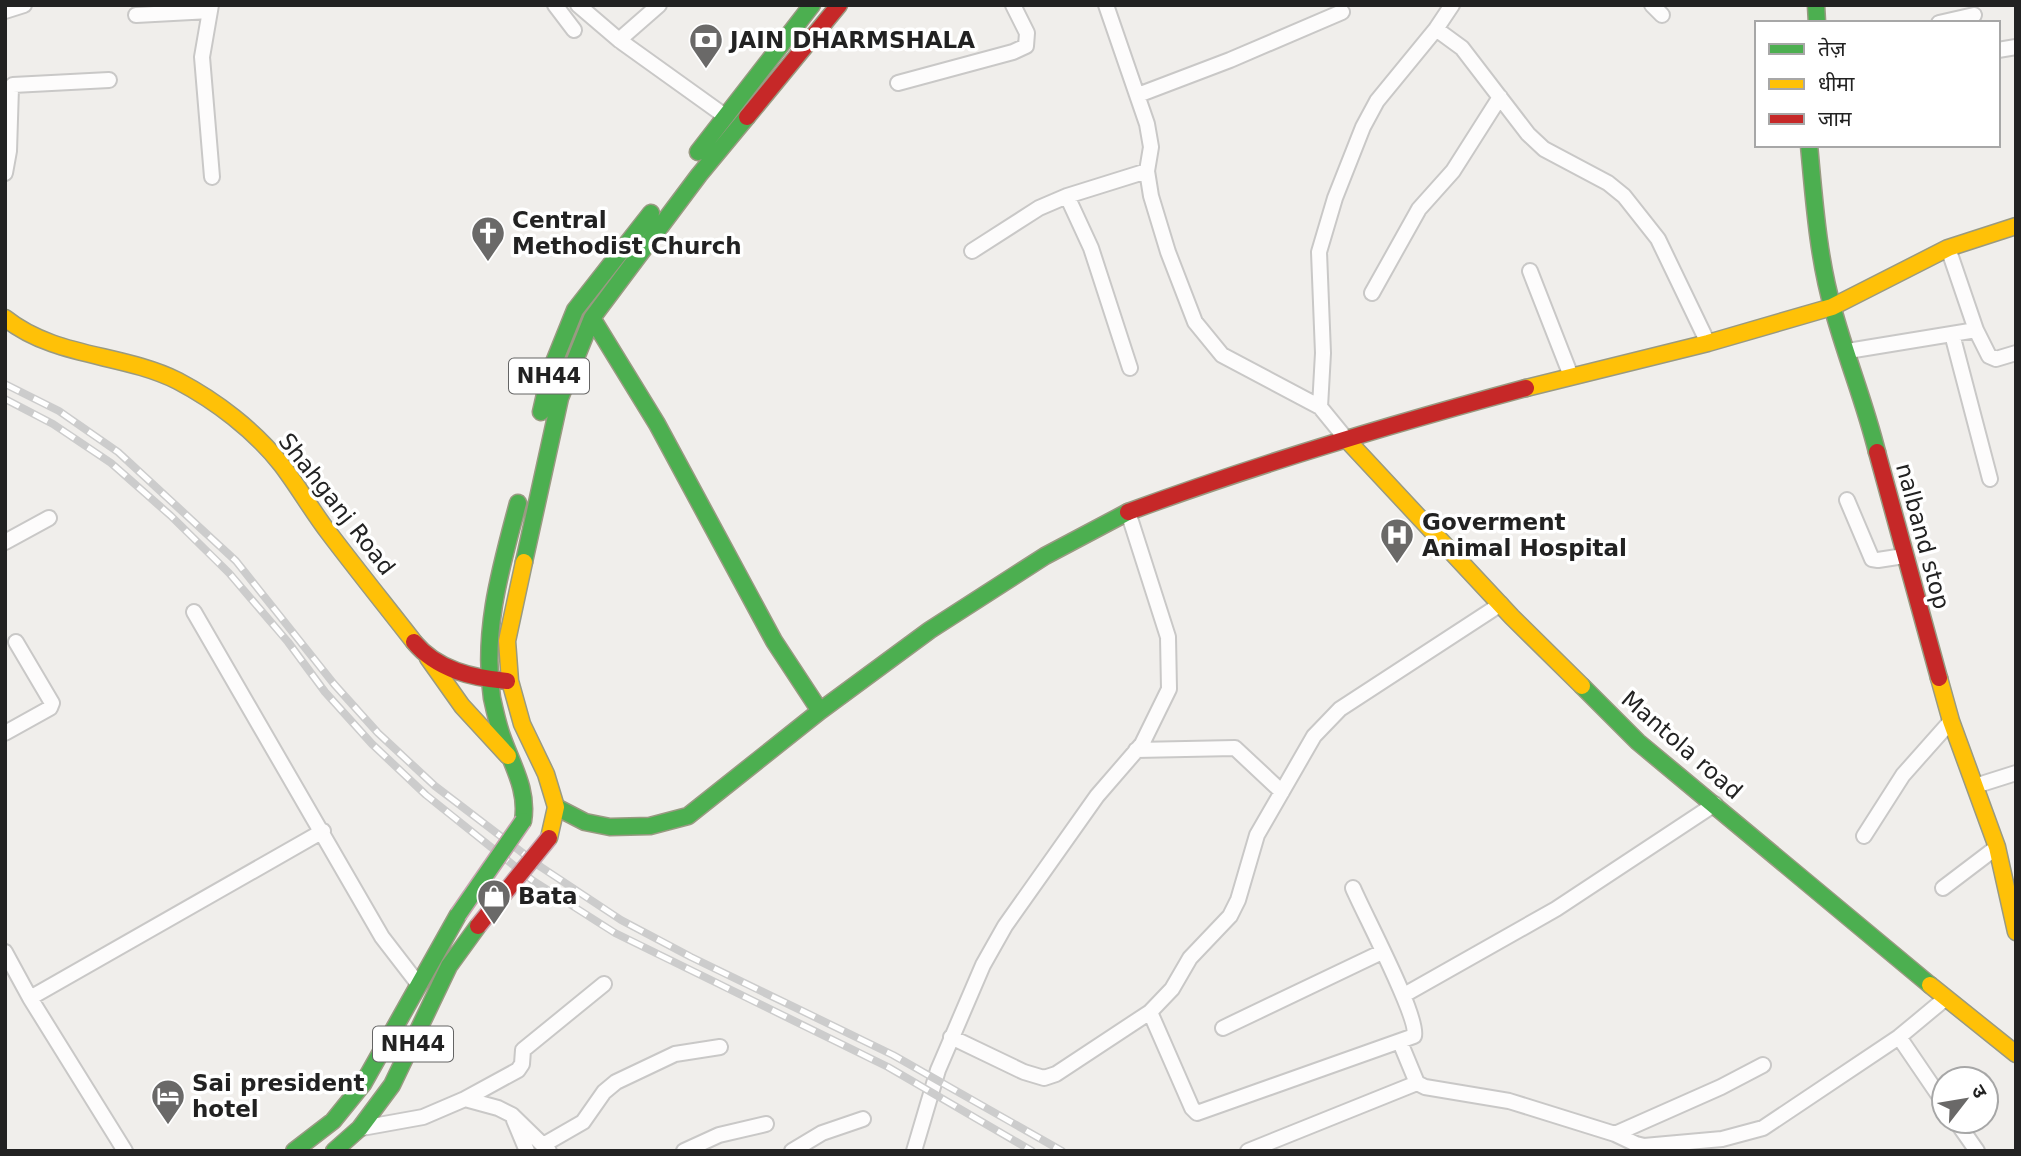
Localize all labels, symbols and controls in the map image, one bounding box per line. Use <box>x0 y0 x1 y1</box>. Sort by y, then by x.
bank icon: JAIN DHARMSHALA <box>687 21 725 70</box>
legend <box>1755 21 2000 147</box>
place label: JAIN DHARMSHALA <box>728 27 975 53</box>
text: तेज़ <box>1818 37 1846 61</box>
text: धीमा <box>1818 72 1855 96</box>
text: जाम <box>1818 107 1852 131</box>
place label: Central Methodist Church <box>512 207 742 259</box>
church icon: Central Methodist Church <box>469 214 507 263</box>
road number: NH44 <box>509 358 589 394</box>
street label: Shahganj Road <box>274 428 400 580</box>
street label: nalband stop <box>1891 460 1955 612</box>
place label: Goverment Animal Hospital <box>1422 509 1627 561</box>
hospital icon: Goverment Animal Hospital <box>1378 516 1416 565</box>
street label: Mantola road <box>1616 686 1748 804</box>
shop icon: Bata <box>475 877 513 926</box>
place label: Bata <box>518 883 578 909</box>
road number: NH44 <box>373 1026 453 1062</box>
north arrow <box>1930 1065 2000 1135</box>
place label: Sai president hotel <box>192 1070 364 1122</box>
hotel icon: Sai president hotel <box>149 1077 187 1126</box>
text: उ <box>1967 1081 1992 1102</box>

